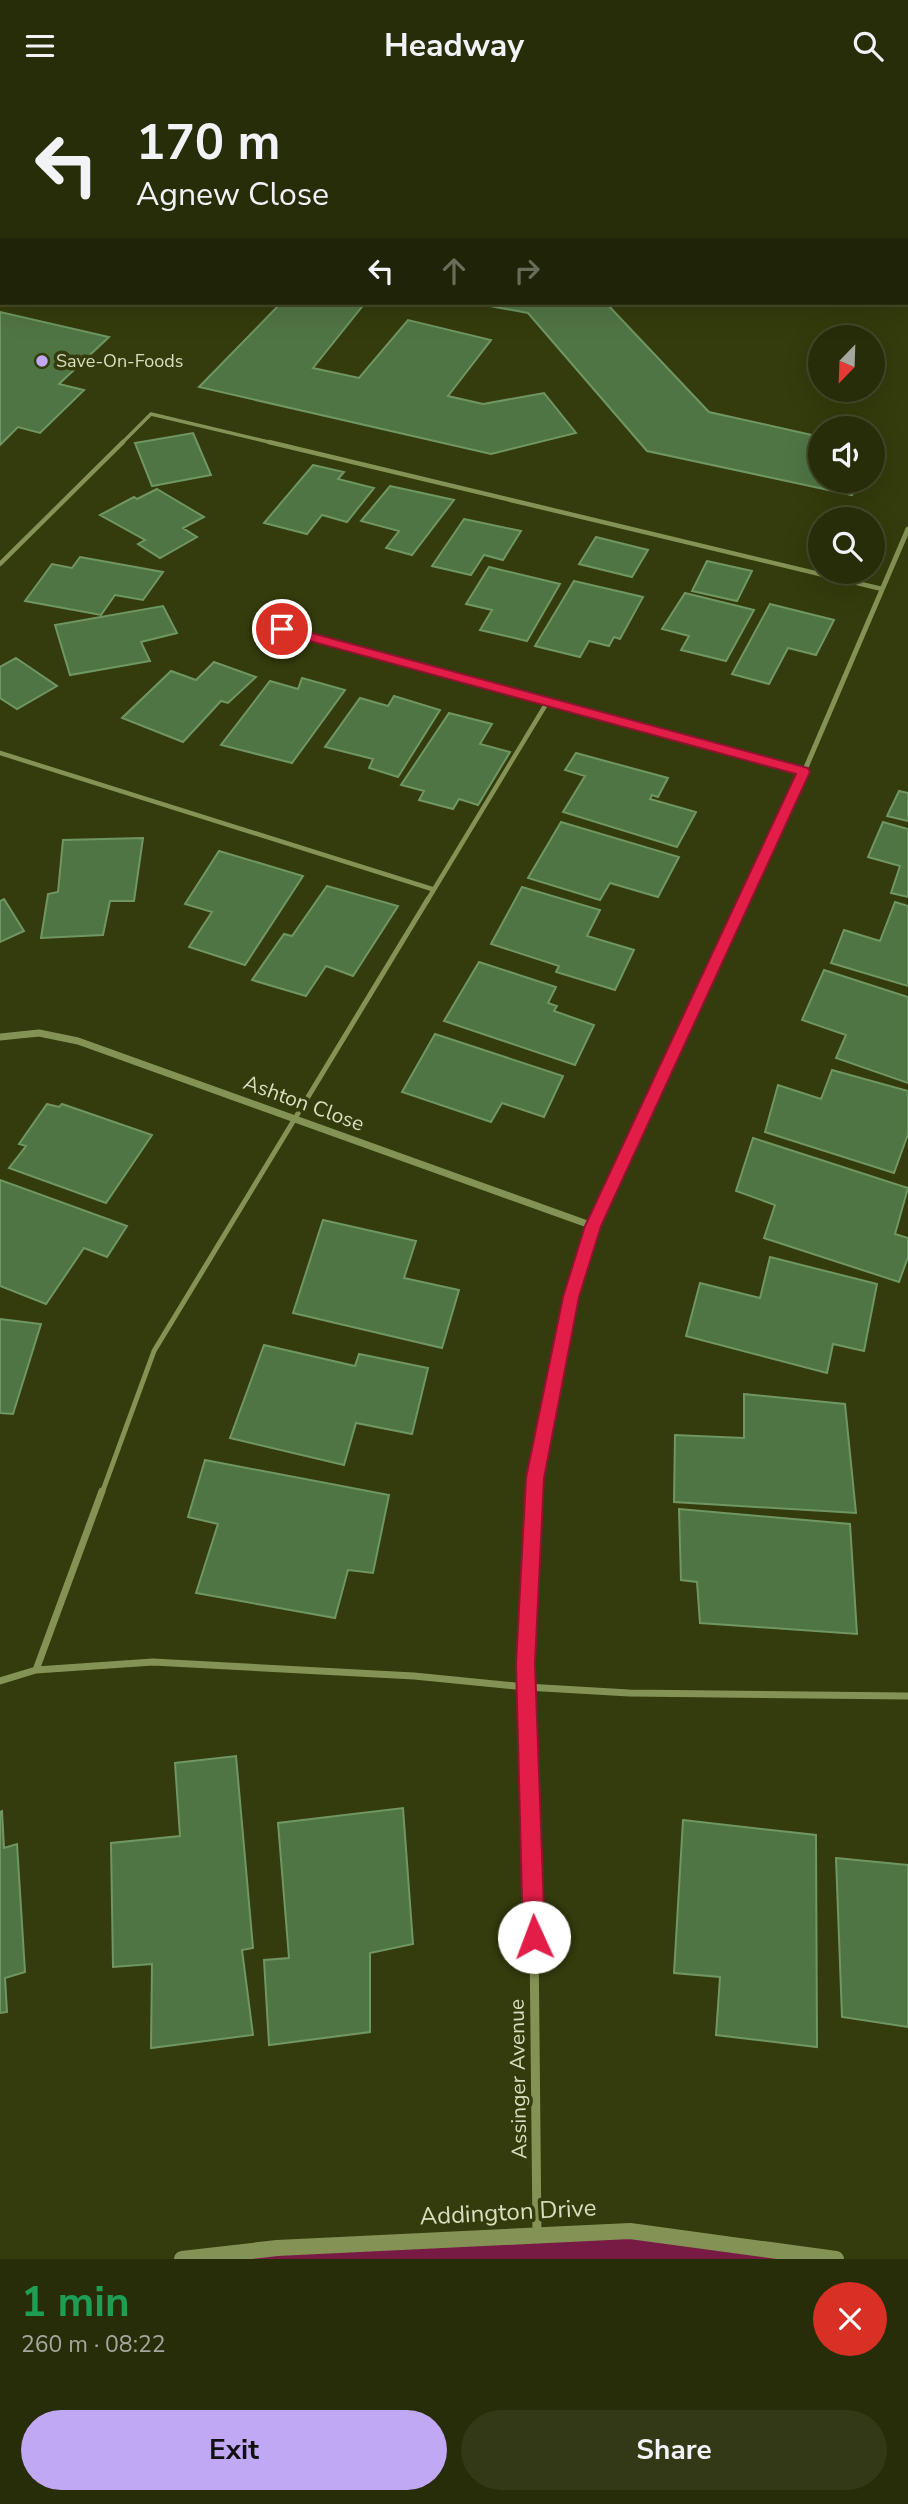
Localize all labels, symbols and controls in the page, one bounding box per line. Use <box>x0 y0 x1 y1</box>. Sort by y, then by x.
text: Headway <box>384 24 524 67</box>
icon: menu <box>21 27 59 65</box>
icon: search <box>849 27 887 65</box>
text: 170 m <box>136 109 280 176</box>
icon: left <box>21 119 112 210</box>
text: Agnew Close <box>136 173 329 216</box>
icon: left <box>362 252 400 290</box>
icon: ahead <box>435 252 473 290</box>
icon: right <box>508 252 546 290</box>
north arrow <box>808 325 886 403</box>
map controls <box>808 325 885 584</box>
place label: Save-On-Foods <box>56 349 183 373</box>
marker: Save-On-Foods <box>34 353 50 369</box>
button: sound <box>808 416 885 493</box>
button: search <box>808 507 885 584</box>
pin <box>252 599 312 659</box>
icon: arrive <box>263 610 301 648</box>
street label: Ashton Close <box>240 1068 368 1138</box>
position arrow <box>497 1900 571 1974</box>
street label: Assinger Avenue <box>503 1999 533 2159</box>
street label: Addington Drive <box>419 2191 597 2233</box>
text: 1 min <box>21 2274 130 2331</box>
button: close <box>813 2282 887 2356</box>
text: 260 m · 08:22 <box>21 2329 166 2360</box>
button: Exit <box>21 2410 447 2490</box>
button: Share <box>461 2410 887 2490</box>

